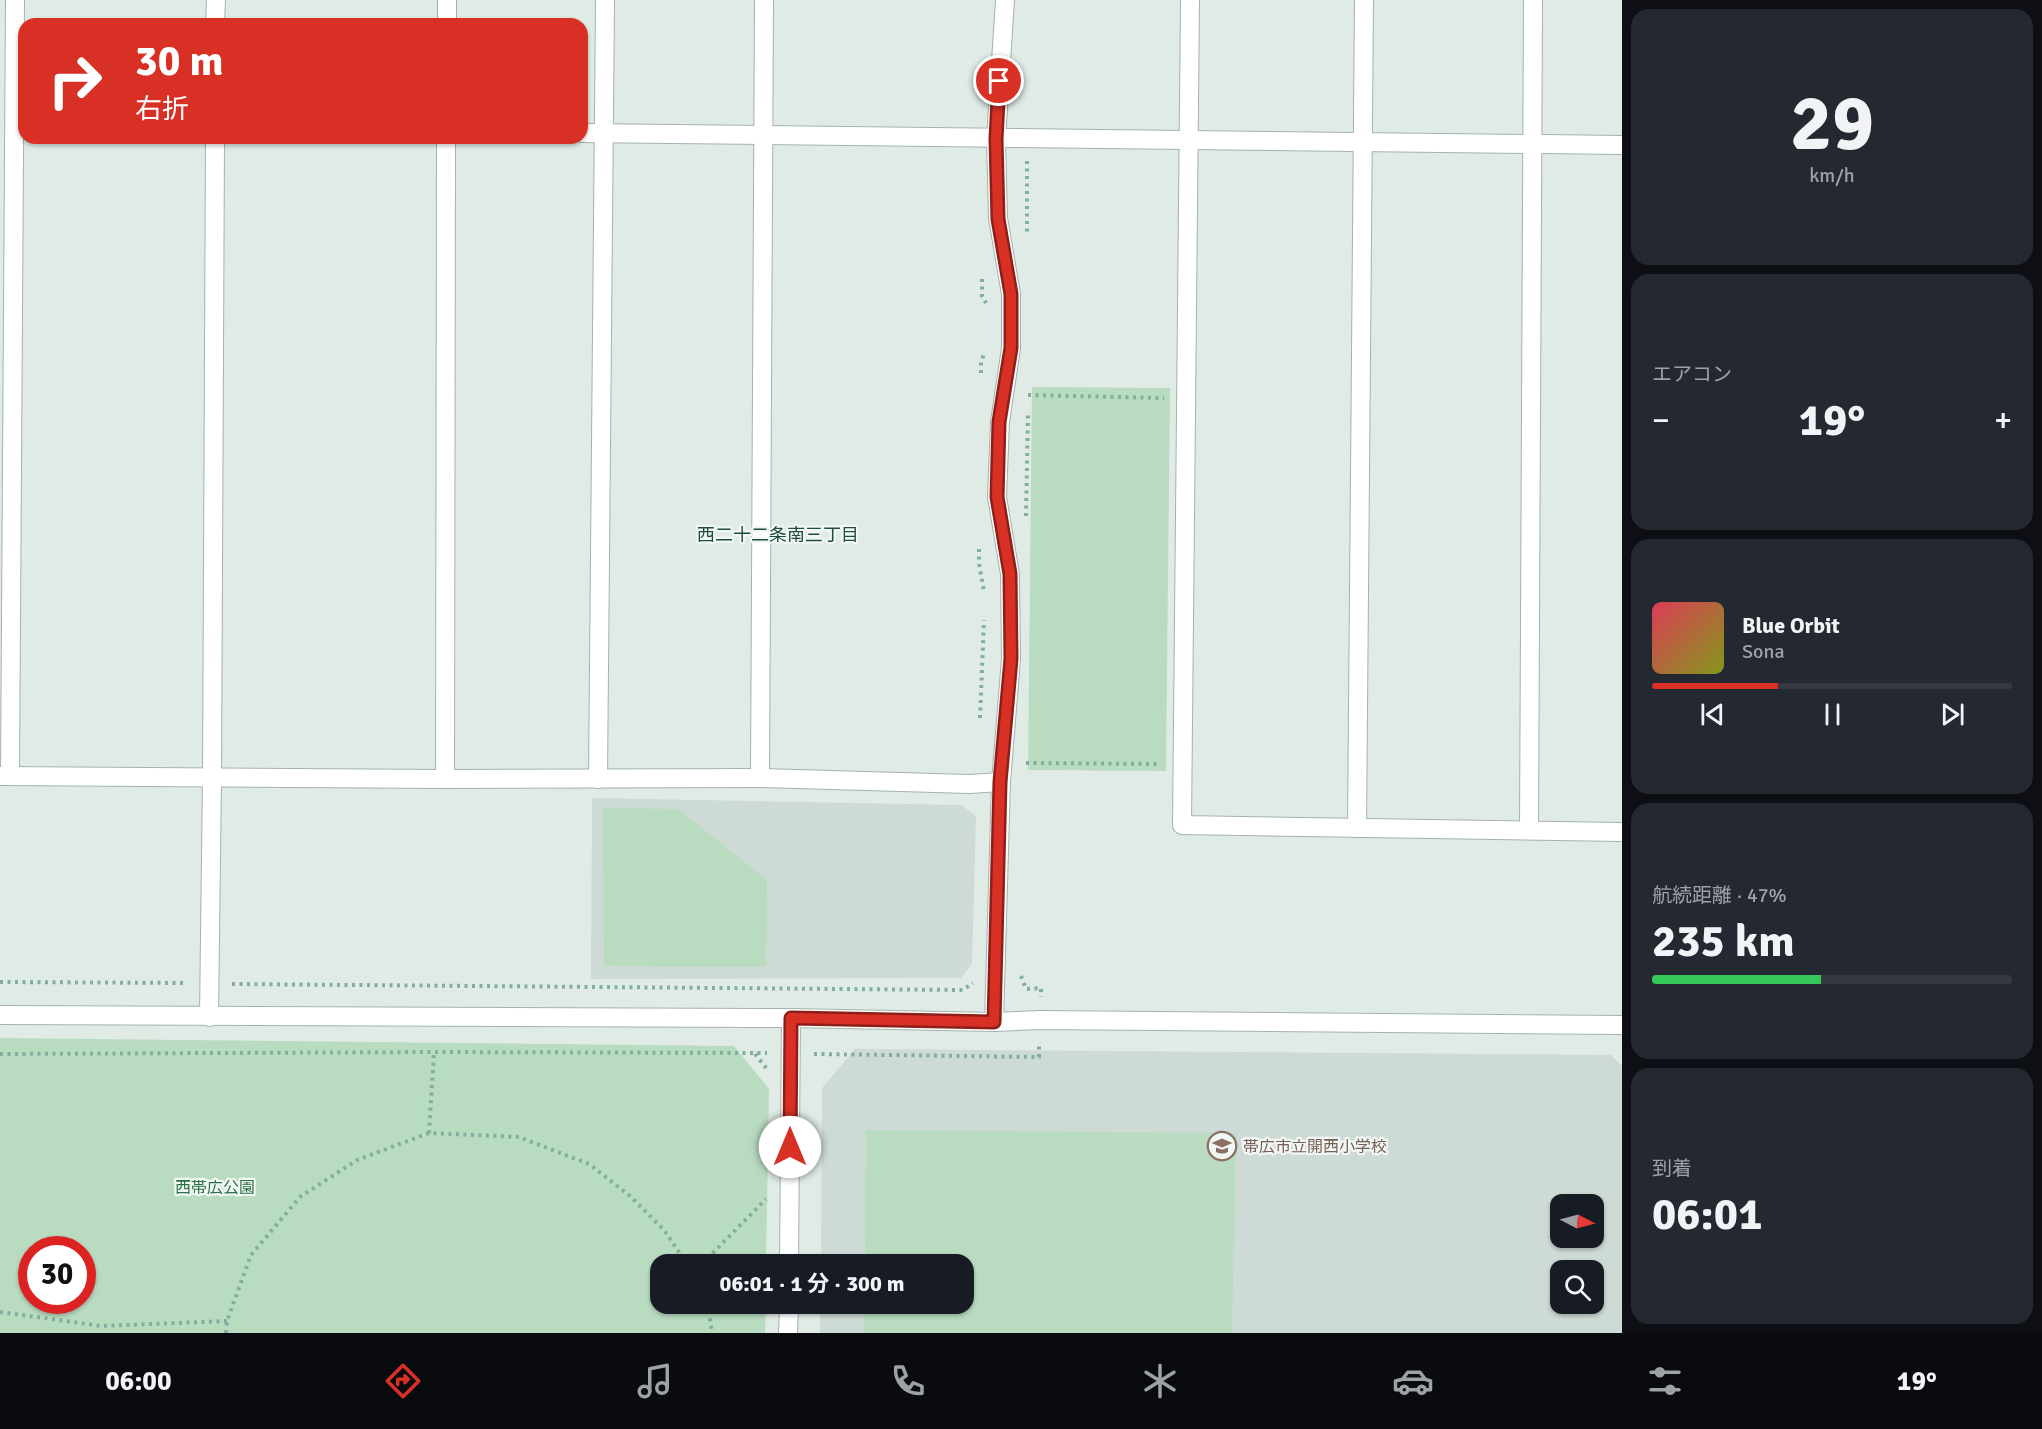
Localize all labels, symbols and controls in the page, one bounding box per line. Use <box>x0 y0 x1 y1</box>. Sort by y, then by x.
text: 30 m <box>135 36 224 87</box>
icon: right <box>36 42 114 120</box>
pin <box>973 55 1024 106</box>
icon: arrive <box>982 64 1015 97</box>
text: 29 <box>1790 76 1874 172</box>
text: 右折 <box>135 93 189 126</box>
text: km/h <box>1809 163 1855 188</box>
text: エアコン <box>1652 362 1732 387</box>
text: 19° <box>1799 393 1865 448</box>
text: − <box>1652 400 1670 441</box>
text: + <box>1994 400 2012 441</box>
district label: 西二十二条南三丁目 <box>697 524 859 546</box>
text: Blue Orbit <box>1742 612 1840 639</box>
text: Sona <box>1742 639 1785 664</box>
icon: previous <box>1696 698 1729 731</box>
icon: pause <box>1816 698 1849 731</box>
icon: next <box>1936 698 1969 731</box>
text: 航続距離 · 47% <box>1652 883 1787 908</box>
text: 235 km <box>1652 914 1795 969</box>
position arrow <box>758 1115 822 1179</box>
school or university icon: 帯広市立開西小学校 <box>1206 1130 1238 1162</box>
place label: 帯広市立開西小学校 <box>1243 1137 1387 1157</box>
text: 到着 <box>1652 1156 1692 1181</box>
park label: 西帯広公園 <box>175 1178 255 1198</box>
text: 06:01 <box>1652 1187 1762 1242</box>
north arrow <box>1550 1194 1604 1248</box>
map controls <box>1550 1194 1604 1314</box>
speed limit sign: 30 <box>18 1236 96 1314</box>
button: search <box>1550 1260 1604 1314</box>
text: 06:01 · 1 分 · 300 m <box>720 1270 904 1297</box>
icon: directions <box>382 1360 424 1402</box>
icon: music <box>634 1360 676 1402</box>
icon: phone <box>887 1360 929 1402</box>
icon: climate <box>1139 1360 1181 1402</box>
icon: car <box>1392 1360 1434 1402</box>
icon: filters <box>1644 1360 1686 1402</box>
text: 06:00 <box>105 1365 172 1398</box>
text: 19° <box>1897 1365 1937 1398</box>

